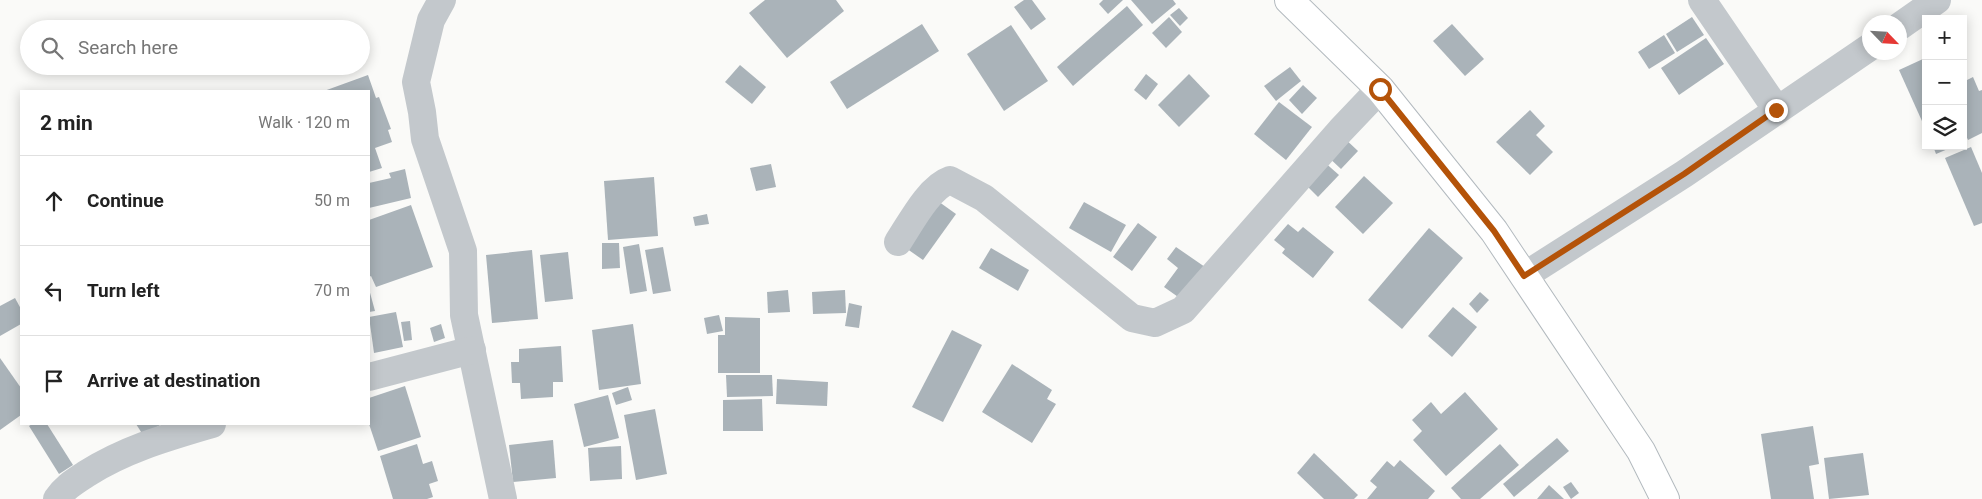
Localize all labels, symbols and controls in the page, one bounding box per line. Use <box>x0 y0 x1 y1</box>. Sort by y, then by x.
north arrow <box>1862 15 1907 60</box>
map controls <box>1922 15 1967 150</box>
button: + <box>1922 15 1967 60</box>
search box <box>20 20 370 75</box>
icon: search <box>38 34 66 62</box>
text: Search here <box>78 36 178 59</box>
button: − <box>1922 60 1967 105</box>
route start <box>1369 78 1392 101</box>
route end <box>1765 99 1788 122</box>
button: layers <box>1922 105 1967 150</box>
text: 2 min <box>40 111 93 135</box>
text: Walk · 120 m <box>258 113 350 132</box>
icon: ahead <box>40 187 68 215</box>
text: Continue <box>87 189 164 212</box>
text: 50 m <box>314 191 350 210</box>
icon: left <box>40 277 68 305</box>
text: Turn left <box>87 279 160 302</box>
text: 70 m <box>314 281 350 300</box>
icon: arrive <box>40 367 68 395</box>
text: Arrive at destination <box>87 369 260 392</box>

